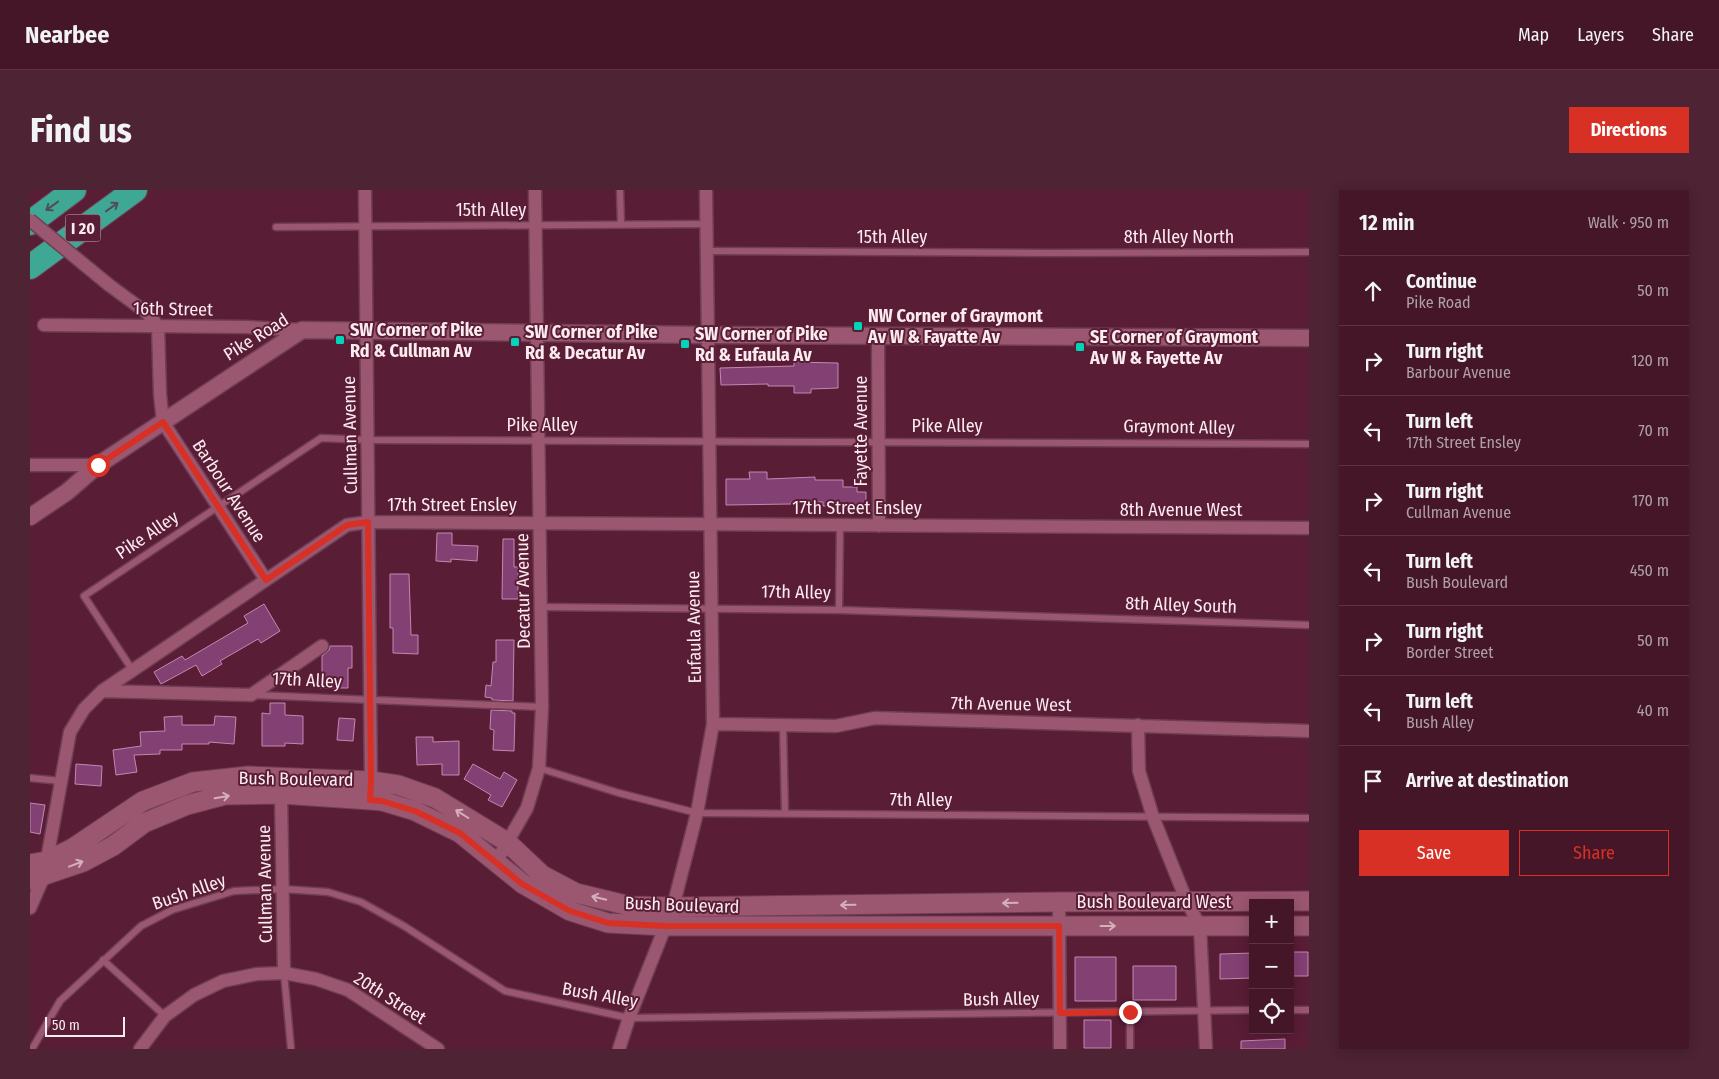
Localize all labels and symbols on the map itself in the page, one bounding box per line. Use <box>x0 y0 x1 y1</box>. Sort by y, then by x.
street label: 15th Alley <box>456 199 526 221</box>
one-way arrow <box>45 201 59 211</box>
one-way arrow <box>105 202 119 212</box>
road number: I 20 <box>66 214 100 242</box>
street label: 15th Alley <box>857 226 927 248</box>
street label: 8th Alley North <box>1124 226 1234 248</box>
street label: 16th Street <box>133 297 213 321</box>
place label: NW Corner of Graymont Av W & Fayatte Av <box>867 305 1044 348</box>
street label: Pike Road <box>219 308 293 366</box>
place label: SW Corner of Pike Rd & Cullman Av <box>350 319 483 362</box>
marker: NW Corner of Graymont Av W & Fayatte Av <box>852 320 864 332</box>
place label: SW Corner of Pike Rd & Decatur Av <box>525 321 658 364</box>
place label: SW Corner of Pike Rd & Eufaula Av <box>695 323 828 366</box>
place label: SE Corner of Graymont Av W & Fayette Av <box>1089 326 1259 369</box>
marker: SW Corner of Pike Rd & Cullman Av <box>334 334 346 346</box>
marker: SW Corner of Pike Rd & Decatur Av <box>509 336 521 348</box>
marker: SW Corner of Pike Rd & Eufaula Av <box>679 338 691 350</box>
marker: SE Corner of Graymont Av W & Fayette Av <box>1074 341 1086 353</box>
street label: Fayette Avenue <box>850 375 872 486</box>
street label: Cullman Avenue <box>338 376 362 494</box>
street label: Pike Alley <box>506 414 578 436</box>
street label: Pike Alley <box>911 415 983 437</box>
street label: Graymont Alley <box>1123 415 1235 439</box>
street label: Barbour Avenue <box>188 436 270 547</box>
route start <box>87 454 110 477</box>
street label: 17th Street Ensley <box>387 494 517 516</box>
street label: 17th Street Ensley <box>792 497 922 519</box>
street label: 8th Avenue West <box>1120 499 1242 521</box>
street label: Pike Alley <box>111 506 183 564</box>
street label: Decatur Avenue <box>511 533 535 649</box>
street label: Eufaula Avenue <box>682 570 706 684</box>
street label: 17th Alley <box>761 580 831 604</box>
street label: 8th Alley South <box>1125 592 1237 618</box>
street label: 17th Alley <box>272 667 342 693</box>
street label: 7th Avenue West <box>950 692 1072 716</box>
street label: Bush Boulevard <box>238 767 354 791</box>
street label: 7th Alley <box>890 789 952 811</box>
one-way arrow <box>213 791 229 801</box>
one-way arrow <box>456 809 470 819</box>
street label: Cullman Avenue <box>253 825 277 943</box>
one-way arrow <box>68 859 83 868</box>
street label: Bush Alley <box>149 869 229 915</box>
street label: Bush Boulevard West <box>1077 891 1232 913</box>
street label: Bush Boulevard <box>624 892 740 918</box>
one-way arrow <box>591 893 607 903</box>
one-way arrow <box>1003 898 1019 908</box>
one-way arrow <box>840 900 856 910</box>
one-way arrow <box>1100 921 1116 931</box>
street label: 20th Street <box>350 967 430 1029</box>
street label: Bush Alley <box>560 978 640 1012</box>
street label: Bush Alley <box>963 987 1039 1011</box>
route end <box>1119 1001 1142 1024</box>
scale bar <box>45 1014 125 1037</box>

